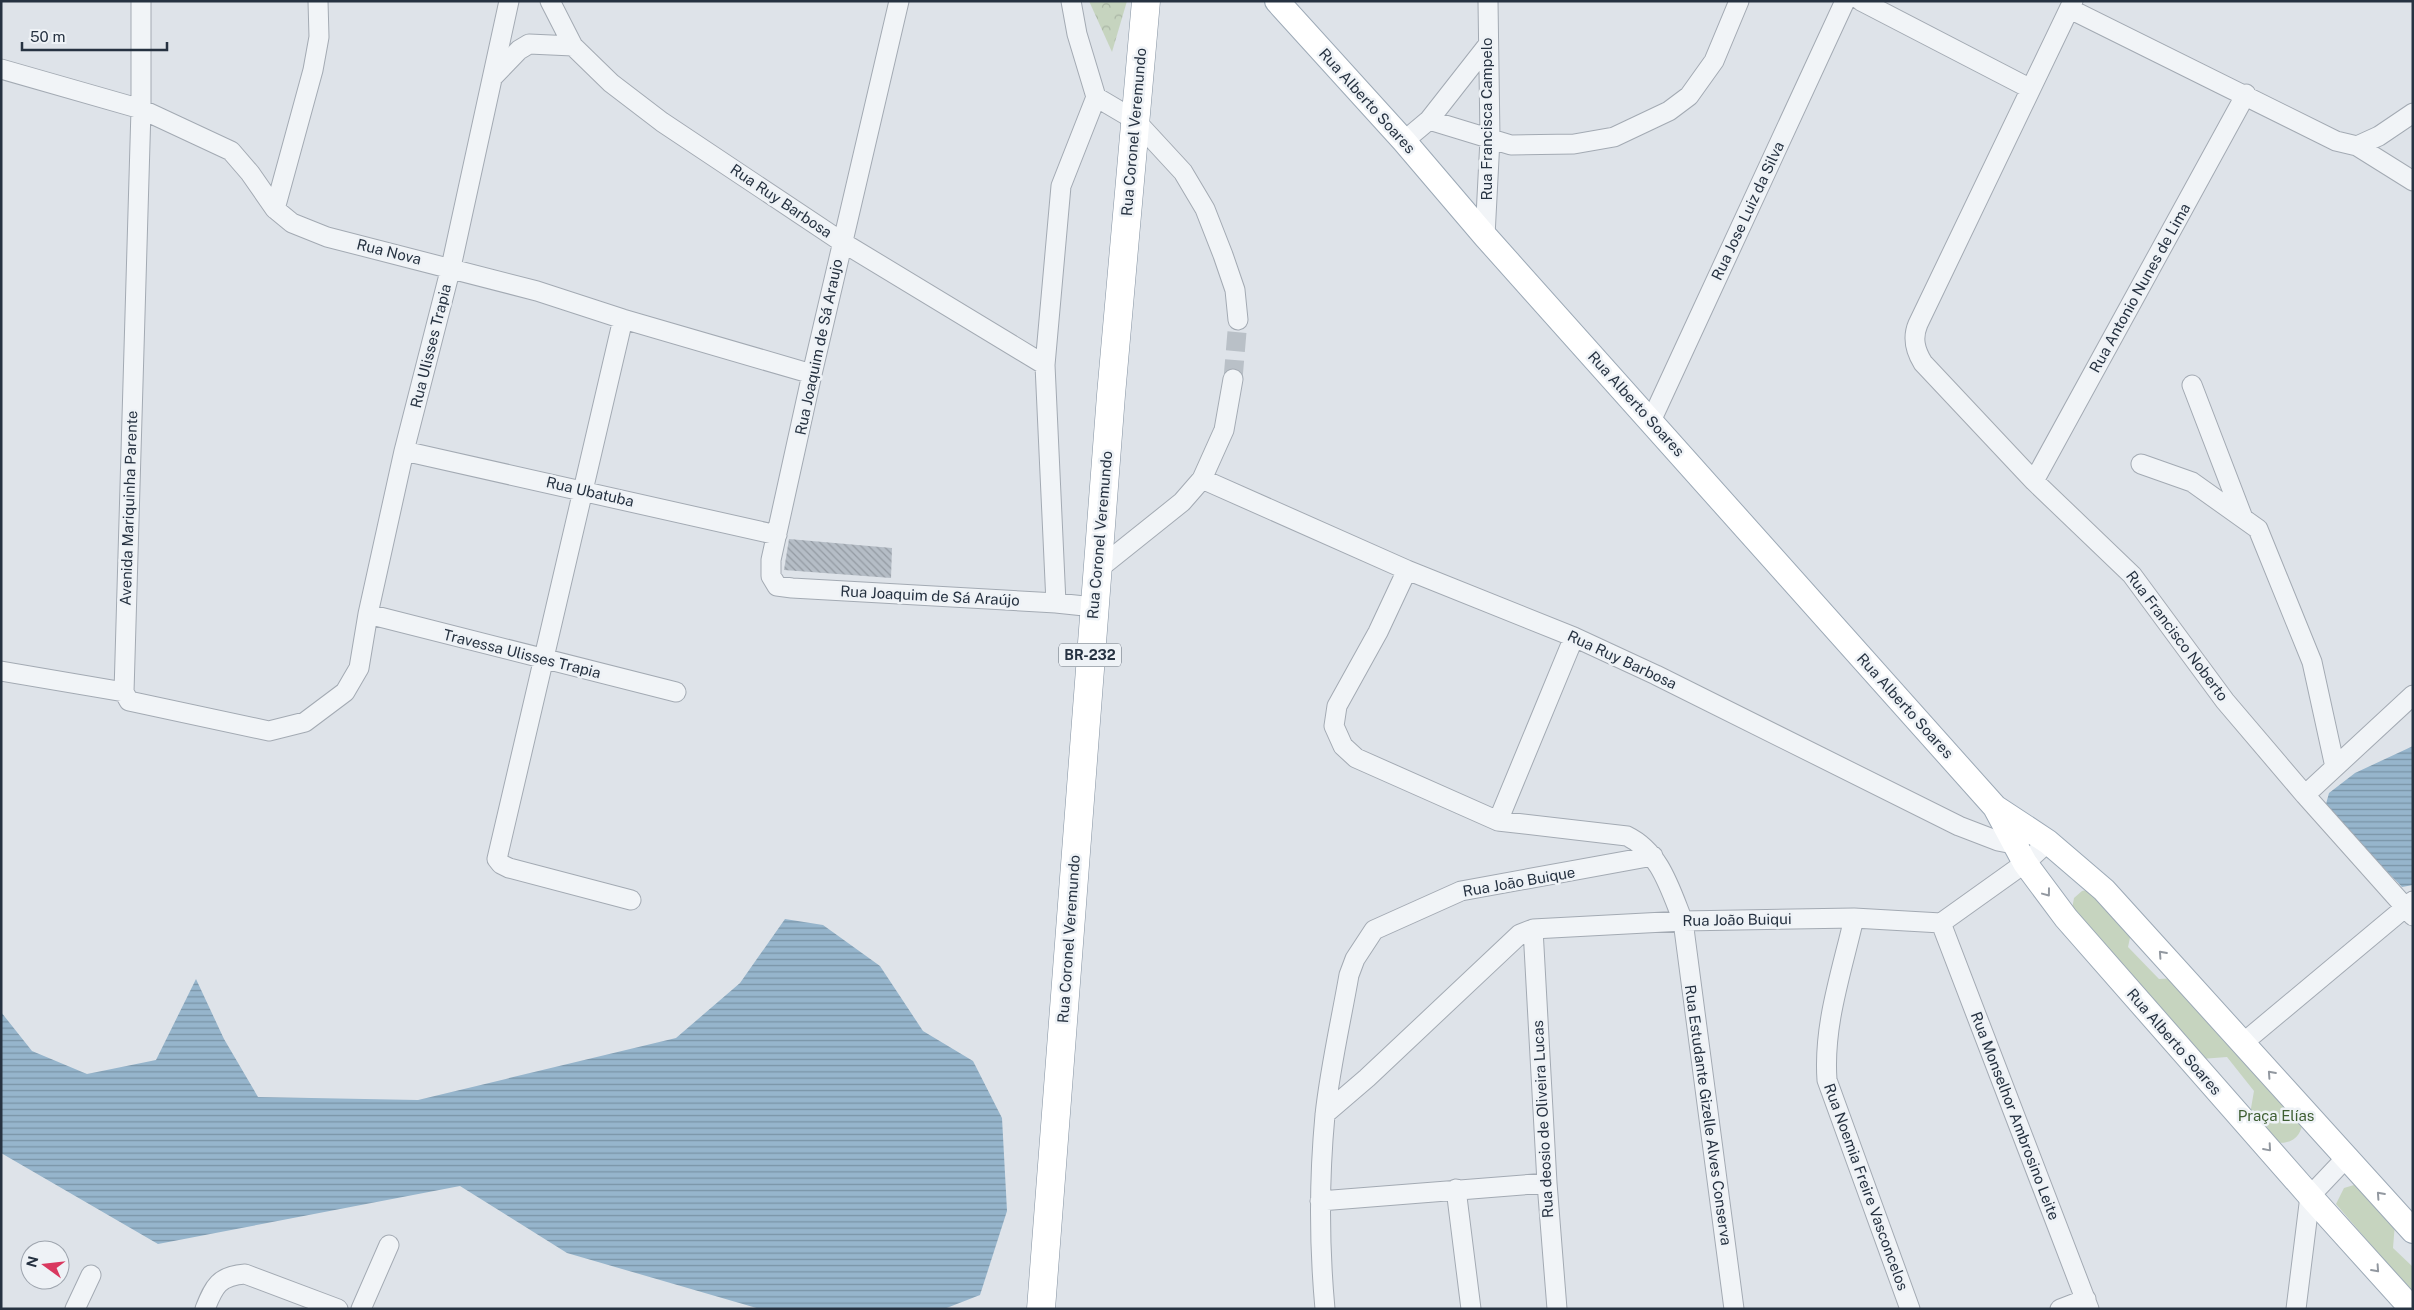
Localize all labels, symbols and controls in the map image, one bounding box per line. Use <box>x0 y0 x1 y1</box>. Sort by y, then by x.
scale bar <box>22 20 168 52</box>
text: 50 m <box>30 28 65 45</box>
street label: Rua Francisca Campelo <box>1478 37 1495 201</box>
street label: Rua Alberto Soares <box>1316 45 1419 157</box>
street label: Rua Coronel Veremundo <box>1118 47 1149 217</box>
street label: Rua Jose Luiz da Silva <box>1708 139 1787 283</box>
street label: Rua Ruy Barbosa <box>727 160 835 241</box>
street label: Rua Antonio Nunes de Lima <box>2086 200 2193 375</box>
street label: Rua Nova <box>355 235 423 268</box>
street label: Rua Joaquim de Sá Araujo <box>792 257 846 437</box>
street label: Rua Ulisses Trapia <box>407 282 454 410</box>
street label: Rua Alberto Soares <box>1585 348 1688 460</box>
street label: Avenida Mariquinha Parente <box>117 410 140 606</box>
street label: Rua Coronel Veremundo <box>1084 450 1115 620</box>
street label: Rua Ubatuba <box>544 473 636 510</box>
street label: Rua Francisco Noberto <box>2123 567 2232 704</box>
street label: Rua Joaquim de Sá Araújo <box>840 582 1020 609</box>
street label: Travessa Ulisses Trapia <box>442 626 603 681</box>
street label: Rua Ruy Barbosa <box>1565 627 1680 692</box>
road number: BR-232 <box>1059 644 1121 666</box>
street label: Rua Alberto Soares <box>1854 650 1957 762</box>
street label: Rua Coronel Veremundo <box>1054 854 1083 1024</box>
street label: Rua João Buique <box>1461 863 1576 900</box>
one-way arrow <box>2041 887 2050 897</box>
street label: Rua João Buiqui <box>1682 910 1792 929</box>
one-way arrow <box>2159 950 2168 959</box>
street label: Rua Estudante Gizelle Alves Conserva <box>1682 984 1735 1246</box>
street label: Rua Alberto Soares <box>2124 985 2225 1098</box>
street label: Rua Monselhor Ambrosino Leite <box>1968 1009 2063 1222</box>
street label: Rua deosio de Oliveira Lucas <box>1529 1020 1556 1218</box>
one-way arrow <box>2268 1071 2277 1080</box>
street label: Rua Noemia Freire Vasconcelos <box>1821 1081 1912 1293</box>
park label: Praça Elías <box>2238 1107 2314 1124</box>
one-way arrow <box>2262 1143 2271 1152</box>
one-way arrow <box>2377 1192 2386 1201</box>
north arrow <box>20 1240 70 1290</box>
text: N <box>23 1254 42 1269</box>
one-way arrow <box>2370 1264 2379 1273</box>

